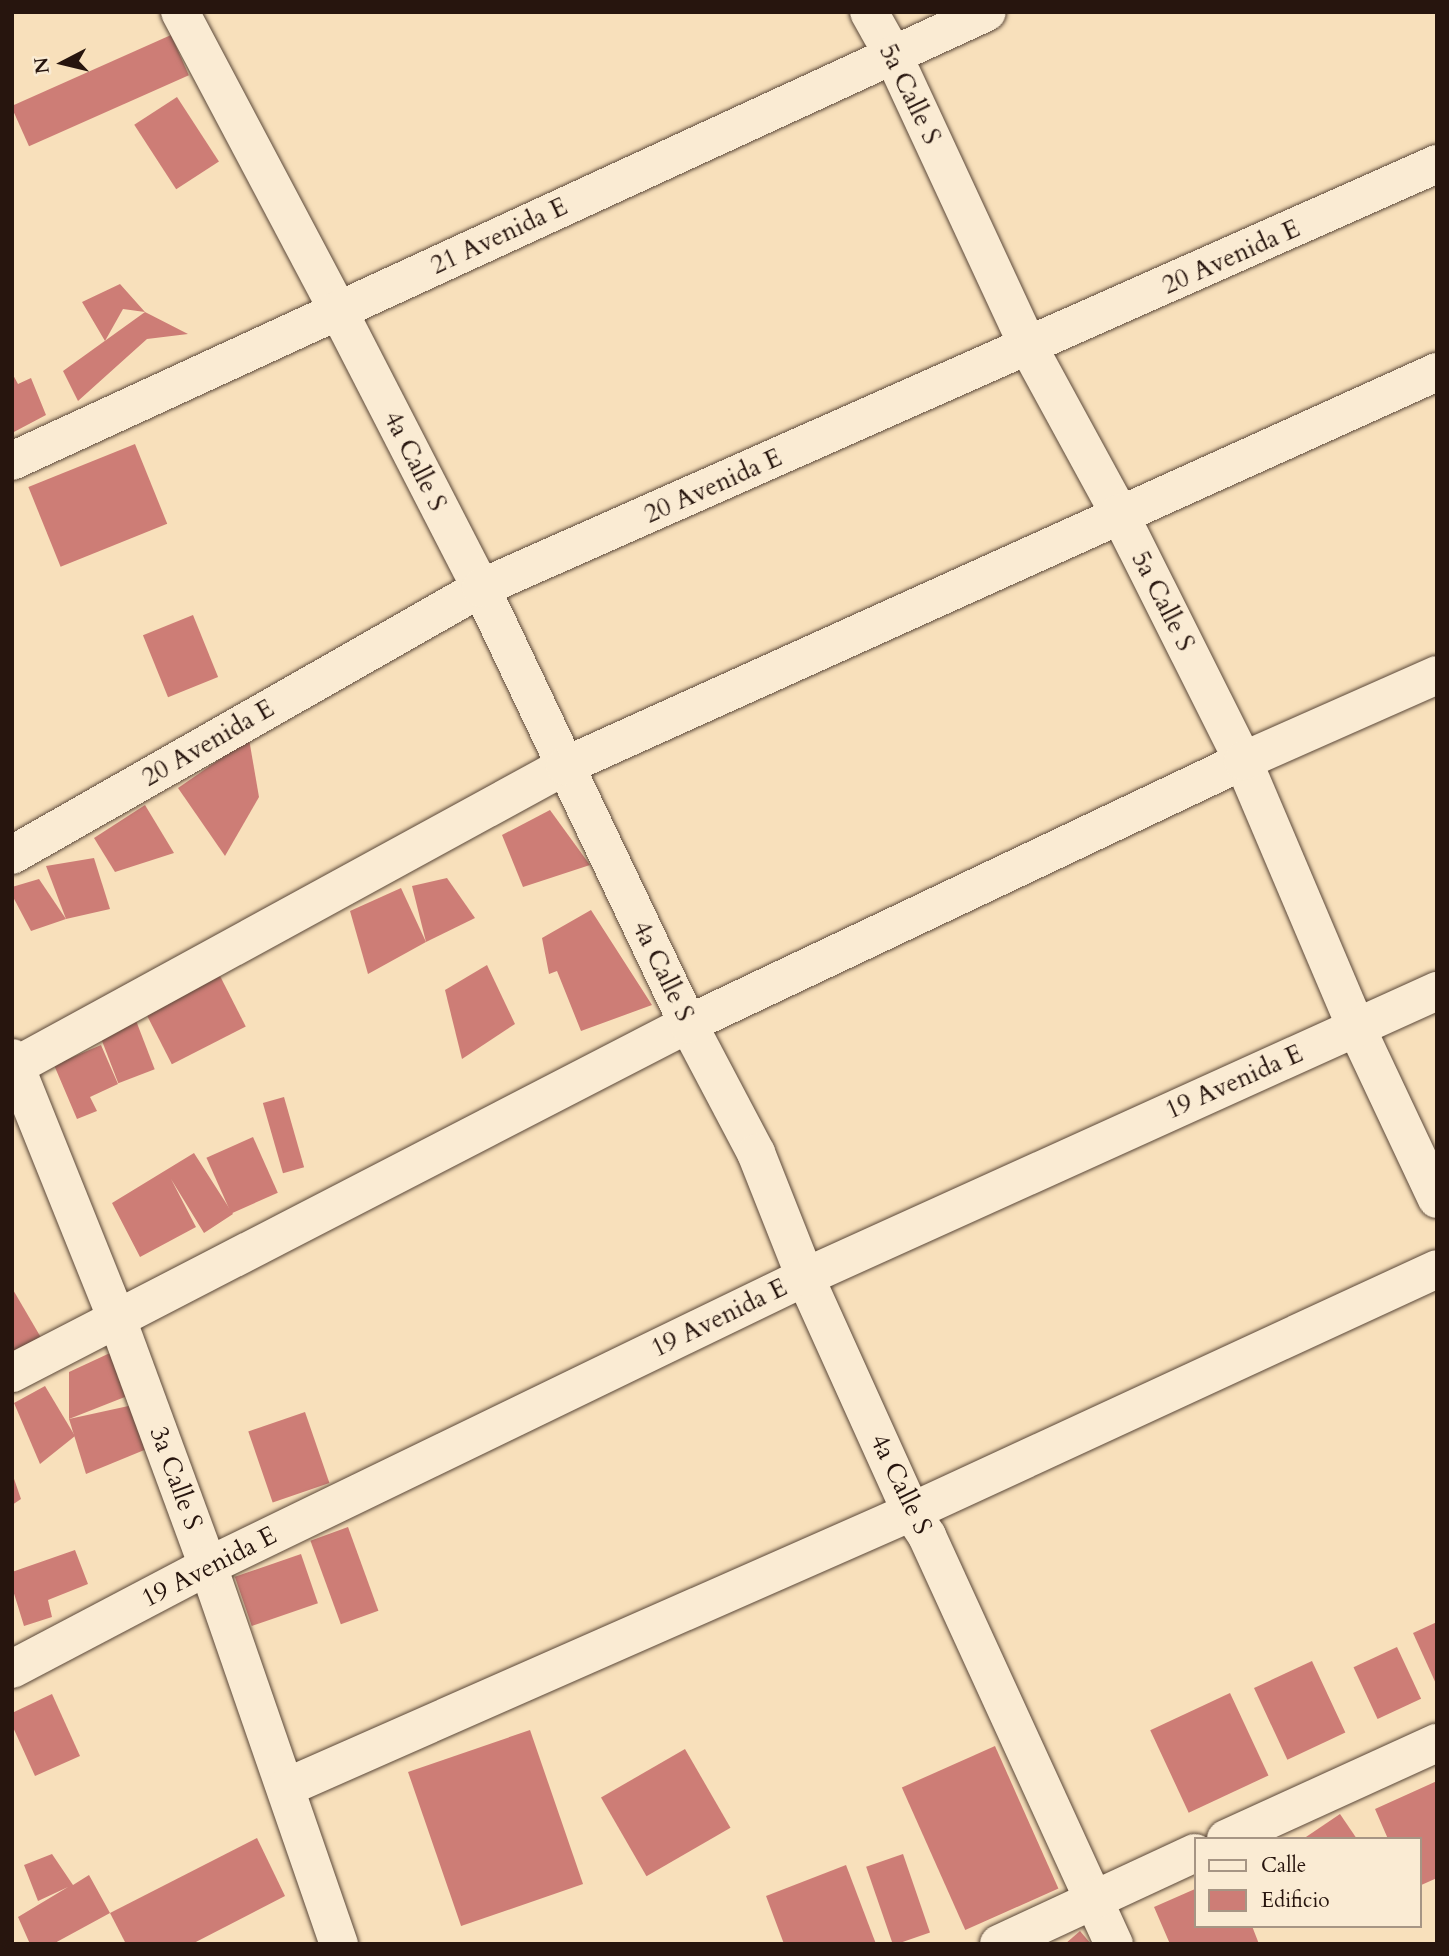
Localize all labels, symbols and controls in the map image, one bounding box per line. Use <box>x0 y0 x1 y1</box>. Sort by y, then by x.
north arrow <box>28 28 98 98</box>
street label: 5a Calle S <box>872 39 948 149</box>
text: N <box>28 56 56 75</box>
street label: 21 Avenida E <box>426 191 572 281</box>
street label: 20 Avenida E <box>1157 213 1305 301</box>
street label: 4a Calle S <box>377 406 453 516</box>
street label: 20 Avenida E <box>639 442 787 530</box>
street label: 5a Calle S <box>1125 546 1201 656</box>
street label: 20 Avenida E <box>136 693 280 793</box>
street label: 4a Calle S <box>625 916 701 1026</box>
street label: 19 Avenida E <box>1160 1038 1308 1126</box>
street label: 19 Avenida E <box>646 1272 792 1364</box>
street label: 3a Calle S <box>143 1422 209 1534</box>
street label: 4a Calle S <box>863 1429 939 1539</box>
street label: 19 Avenida E <box>136 1520 282 1614</box>
legend <box>1194 1837 1421 1928</box>
text: Calle <box>1261 1851 1306 1880</box>
text: Edificio <box>1261 1886 1330 1915</box>

